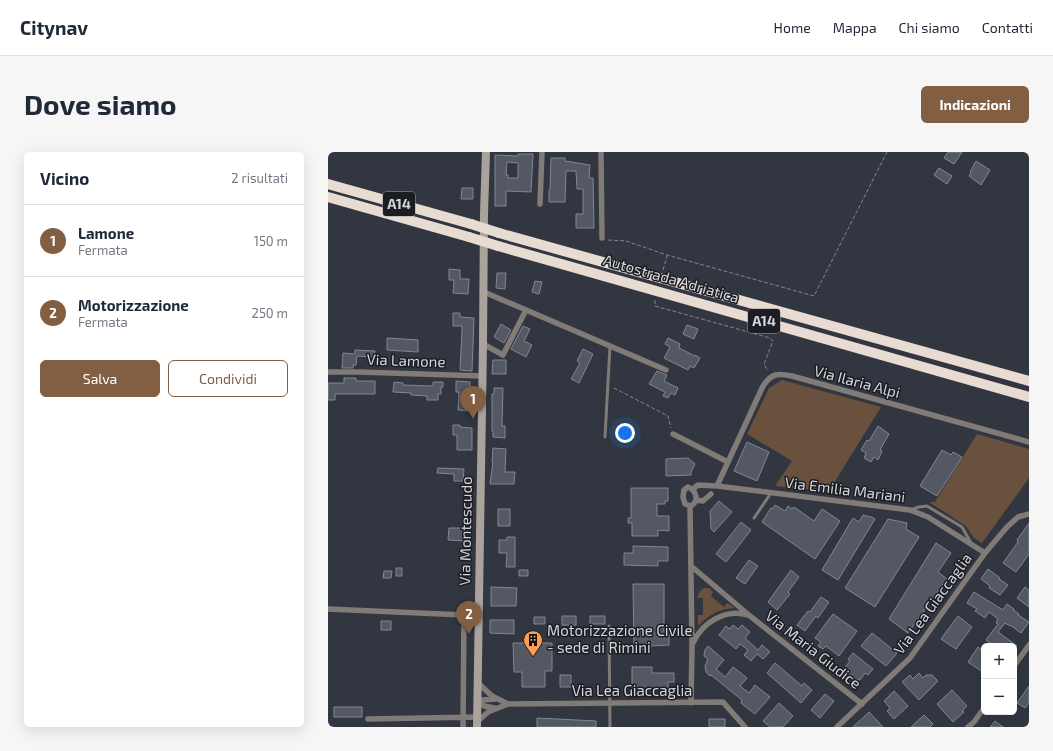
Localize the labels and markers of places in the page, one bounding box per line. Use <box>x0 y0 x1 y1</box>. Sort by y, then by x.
pin: 1 <box>460 386 486 419</box>
pin: 2 <box>456 601 482 634</box>
place label: Motorizzazione Civile - sede di Rimini <box>547 621 693 656</box>
building icon: Motorizzazione Civile - sede di Rimini <box>522 629 544 657</box>

